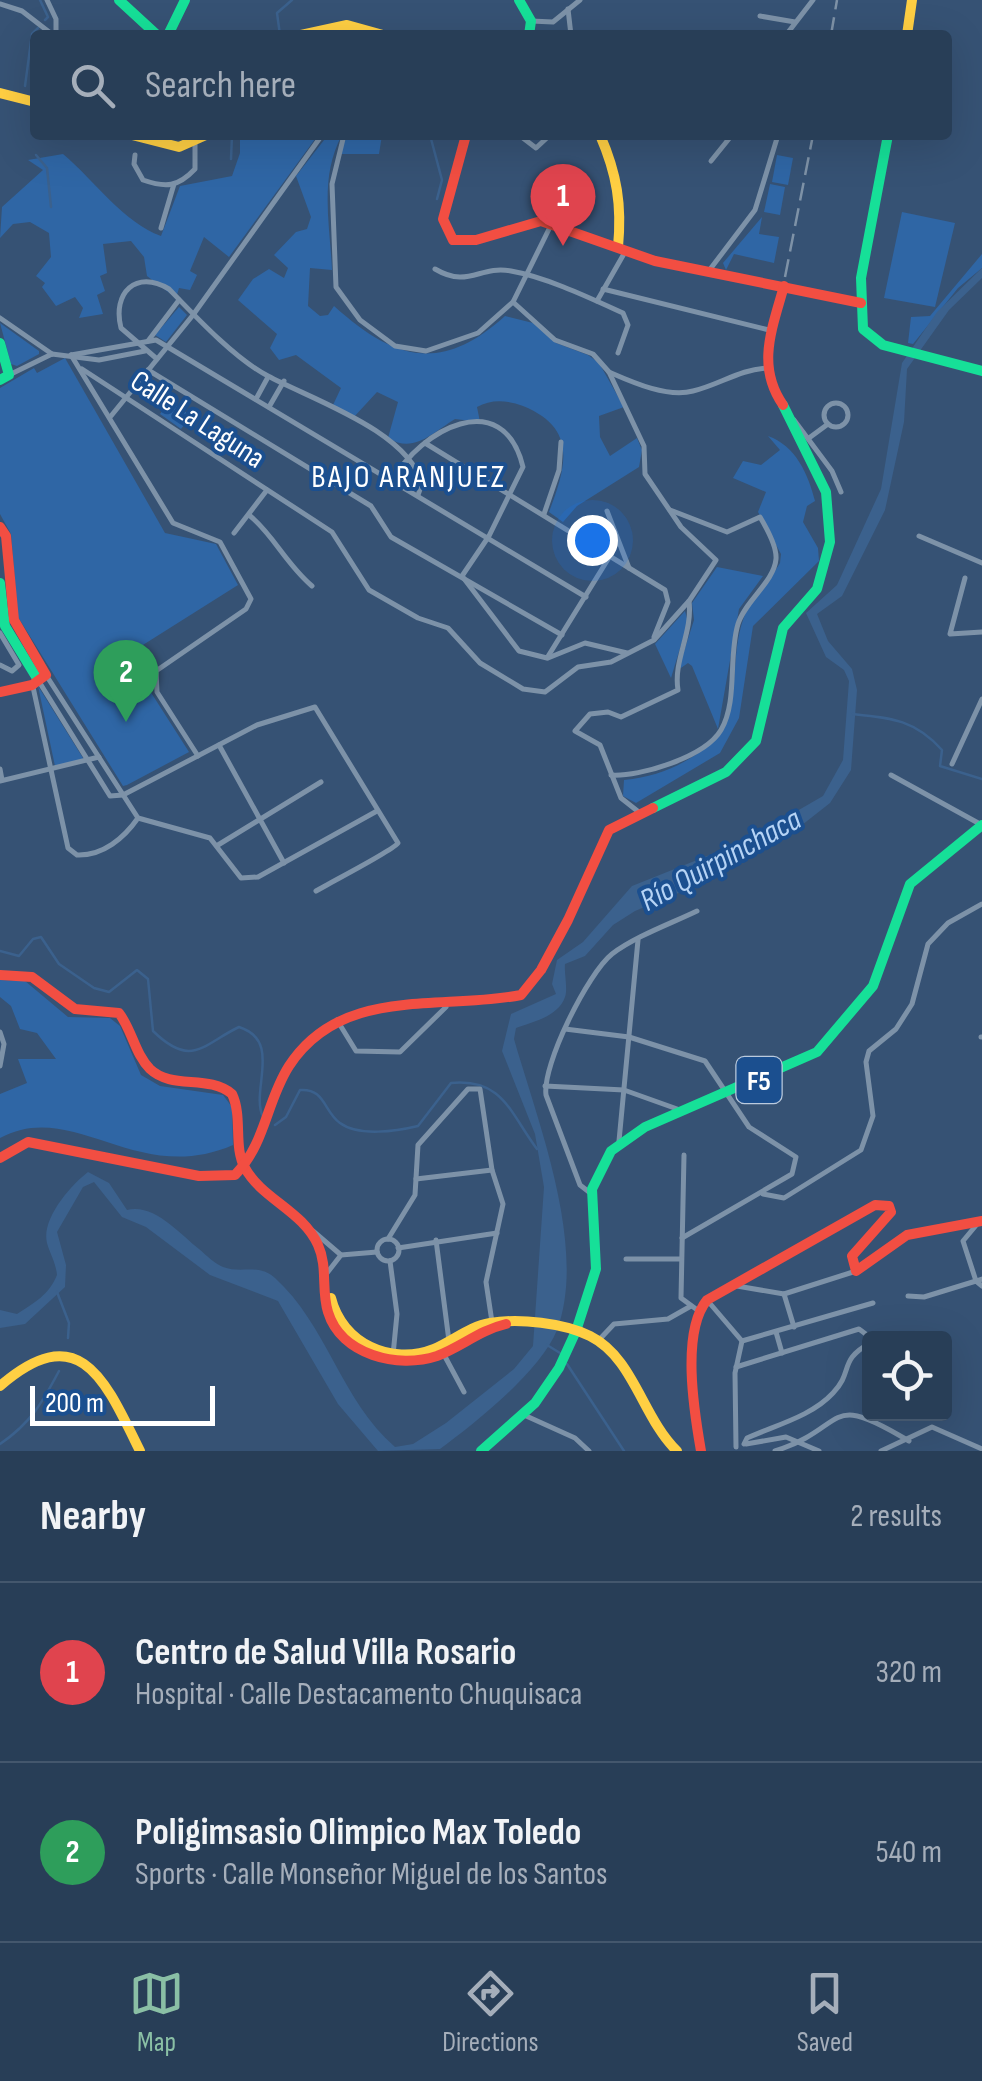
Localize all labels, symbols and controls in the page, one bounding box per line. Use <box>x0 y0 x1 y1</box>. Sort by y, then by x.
search box <box>30 30 952 140</box>
icon: search <box>65 58 120 113</box>
text: Search here <box>145 63 296 108</box>
pin: 1 <box>530 164 596 246</box>
street label: Calle La Laguna <box>124 363 271 476</box>
district label: BAJO ARANJUEZ <box>311 458 507 497</box>
your location <box>567 515 618 566</box>
pin: 2 <box>94 640 158 722</box>
water label: Río Quirpinchaca <box>633 800 808 921</box>
road number: F5 <box>736 1057 782 1103</box>
map controls <box>862 1331 952 1421</box>
button: locate <box>862 1331 952 1421</box>
scale bar <box>30 1381 215 1426</box>
text: 200 m <box>45 1387 104 1420</box>
text: Nearby <box>40 1491 146 1542</box>
text: 2 results <box>850 1497 942 1536</box>
text: Centro de Salud Villa Rosario <box>135 1630 516 1675</box>
text: 1 <box>66 1653 79 1692</box>
text: 320 m <box>875 1653 942 1692</box>
text: Hospital · Calle Destacamento Chuquisaca <box>135 1675 582 1714</box>
text: Poligimsasio Olimpico Max Toledo <box>135 1810 581 1855</box>
text: 2 <box>65 1833 80 1872</box>
text: 540 m <box>876 1833 942 1872</box>
text: Sports · Calle Monseñor Miguel de los Santos <box>135 1855 607 1894</box>
tab: Map <box>129 1966 184 2059</box>
tab: Directions <box>442 1966 539 2059</box>
tab: Saved <box>797 1966 853 2059</box>

